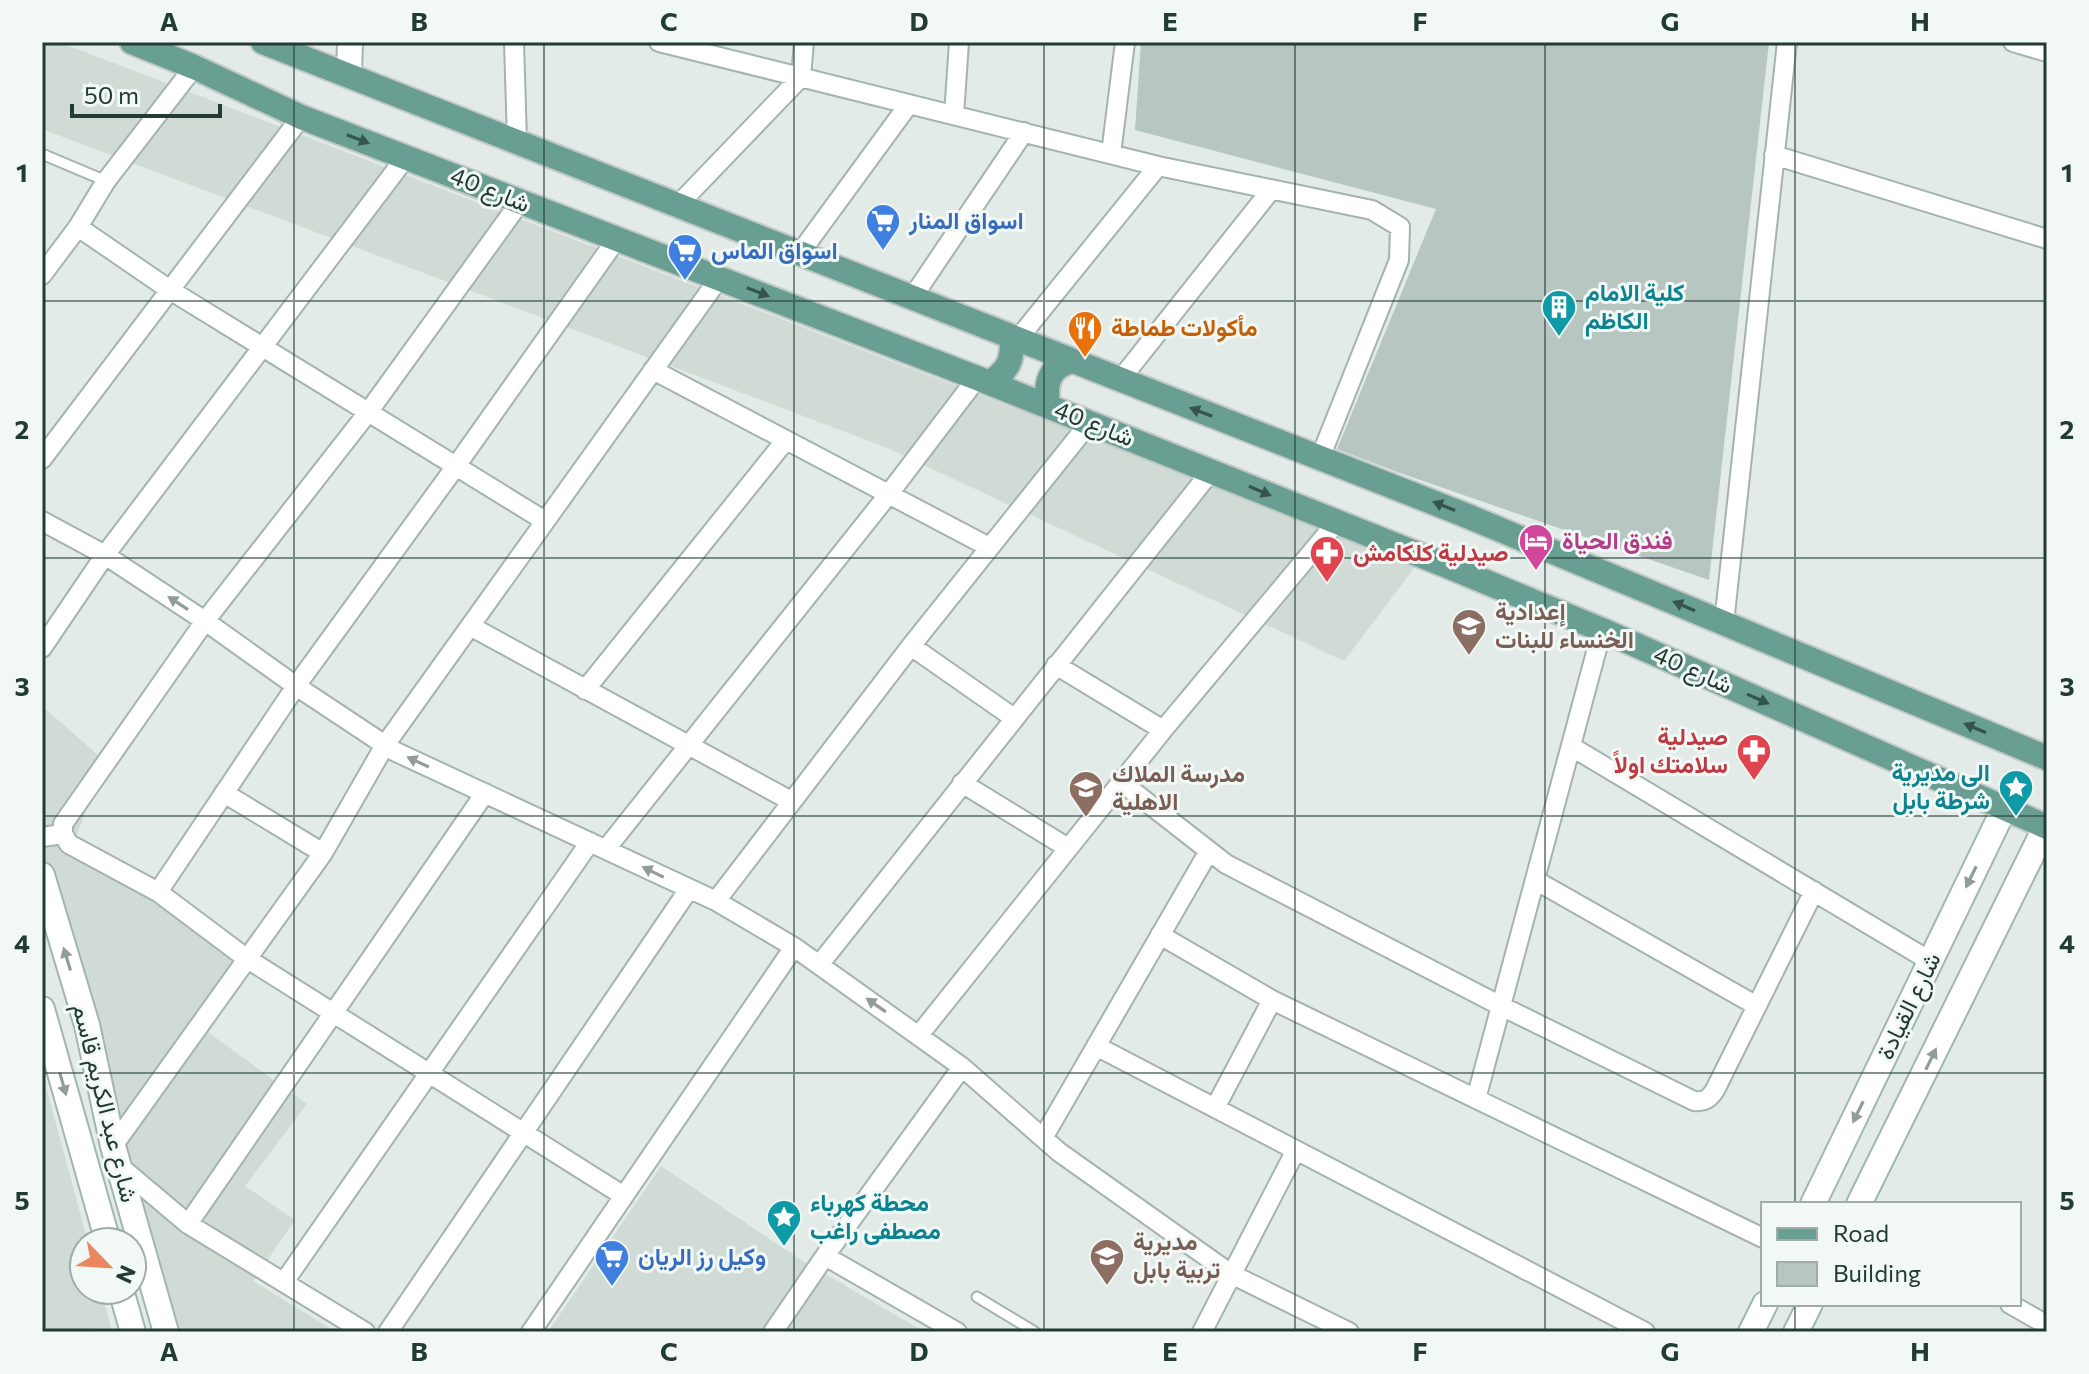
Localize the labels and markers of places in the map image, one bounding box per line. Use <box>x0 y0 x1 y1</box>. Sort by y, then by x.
supermarket icon: اسواق المنار <box>864 202 902 252</box>
place label: اسواق المنار <box>908 205 1024 236</box>
supermarket icon: اسواق الماس <box>666 232 704 282</box>
place label: اسواق الماس <box>711 235 838 266</box>
place label: كلية الامام الكاظم <box>1585 277 1684 337</box>
building icon: كلية الامام الكاظم <box>1540 288 1578 338</box>
restaurant icon: مأكولات طماطة <box>1066 309 1104 359</box>
place label: مأكولات طماطة <box>1111 312 1257 343</box>
hotel icon: فندق الحياة <box>1517 522 1555 572</box>
place label: فندق الحياة <box>1562 525 1673 555</box>
pharmacy icon: صيدلية كلكامش <box>1308 534 1346 584</box>
place label: صيدلية كلكامش <box>1353 537 1509 567</box>
place label: إعدادية الخنساء للبنات <box>1495 596 1634 654</box>
school or university icon: إعدادية الخنساء للبنات <box>1450 607 1488 657</box>
place label: صيدلية سلامتك اولاً <box>1613 721 1728 780</box>
pharmacy icon: صيدلية سلامتك اولاً <box>1735 732 1773 782</box>
place label: الى مديرية شرطة بابل <box>1892 757 1990 816</box>
place label: مدرسة الملاك الاهلية <box>1112 758 1245 816</box>
place icon: الى مديرية شرطة بابل <box>1997 768 2035 818</box>
school or university icon: مدرسة الملاك الاهلية <box>1067 769 1105 819</box>
place label: محطة كهرباء مصطفى راغب <box>810 1187 941 1246</box>
place icon: محطة كهرباء مصطفى راغب <box>765 1198 803 1248</box>
place label: مديرية تربية بابل <box>1133 1226 1220 1285</box>
school or university icon: مديرية تربية بابل <box>1088 1237 1126 1287</box>
supermarket icon: وكيل رز الريان <box>593 1238 631 1288</box>
place label: وكيل رز الريان <box>638 1241 766 1272</box>

